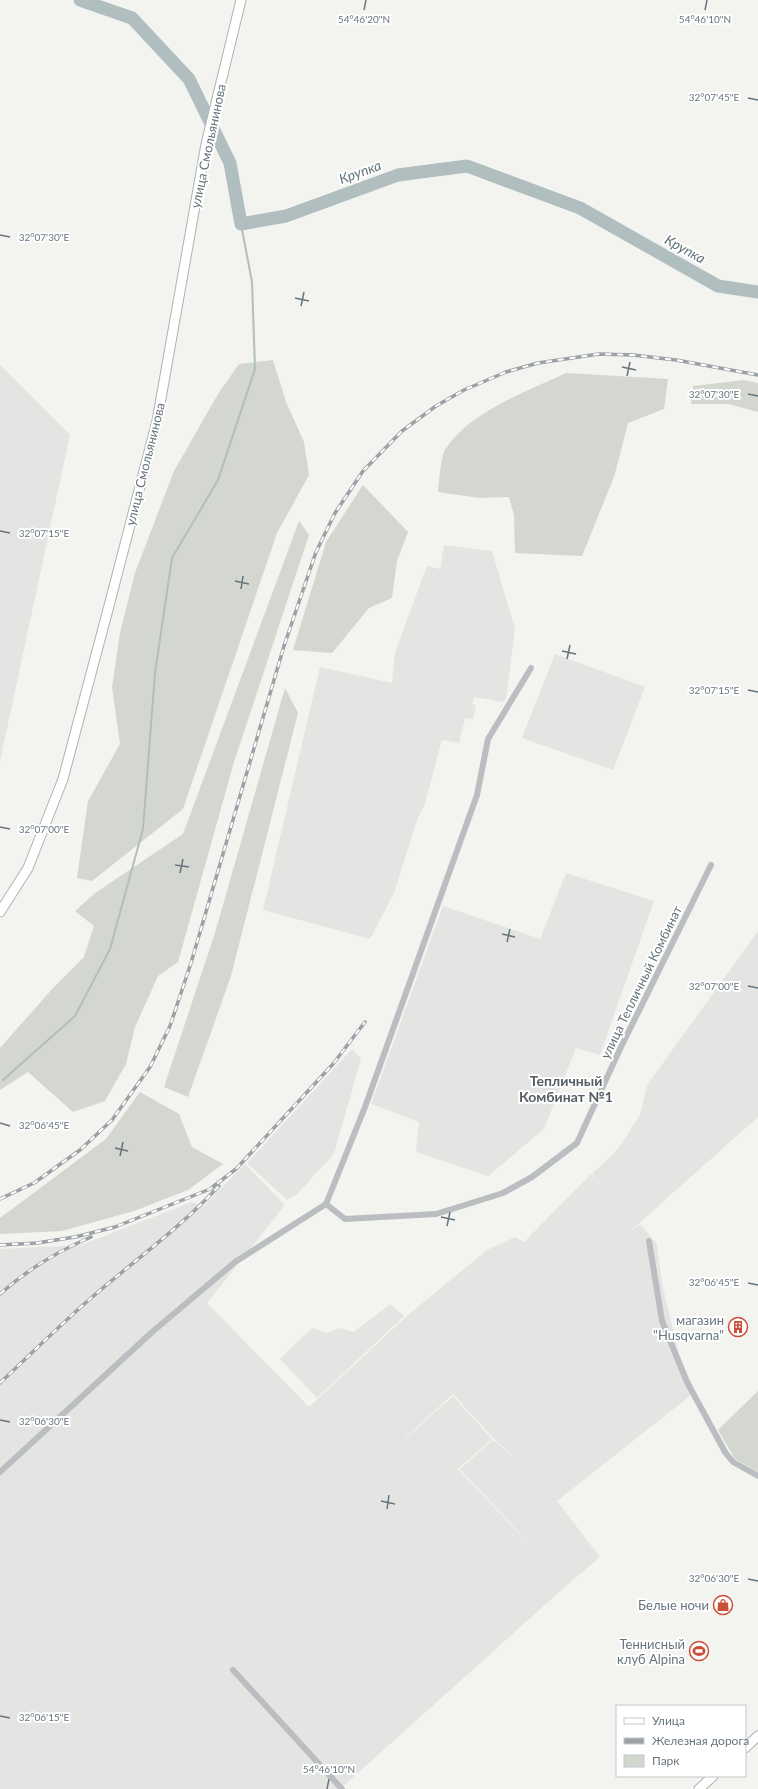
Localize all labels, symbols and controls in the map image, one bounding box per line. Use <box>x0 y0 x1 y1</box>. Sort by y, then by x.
text: 54°46'20"N <box>338 13 390 25</box>
text: 54°46'10"N <box>679 13 731 25</box>
street label: улица Смольянинова <box>187 82 229 210</box>
text: 32°07'45"E <box>689 91 739 103</box>
water label: Крупка <box>336 156 383 187</box>
text: 32°07'30"E <box>19 231 69 243</box>
water label: Крупка <box>662 231 708 267</box>
text: 32°07'30"E <box>689 388 739 400</box>
street label: улица Смольянинова <box>122 401 168 527</box>
text: 32°07'15"E <box>19 527 69 539</box>
text: 32°07'15"E <box>689 684 739 696</box>
text: 32°07'00"E <box>19 823 69 835</box>
street label: улица Тепличный Комбинат <box>597 902 685 1061</box>
text: 32°07'00"E <box>689 980 739 992</box>
district label: Тепличный Комбинат №1 <box>519 1072 613 1105</box>
text: 32°06'45"E <box>19 1119 69 1131</box>
text: 32°06'45"E <box>689 1276 739 1288</box>
place label: магазин "Husqvarna" <box>653 1312 724 1343</box>
building icon: магазин "Husqvarna" <box>727 1316 749 1338</box>
text: 32°06'30"E <box>19 1415 69 1427</box>
text: 32°06'30"E <box>689 1572 739 1584</box>
shop icon: Белые ночи <box>712 1594 734 1616</box>
place label: Белые ночи <box>638 1597 709 1613</box>
place label: Теннисный клуб Alpina <box>617 1636 685 1667</box>
sports icon: Теннисный клуб Alpina <box>688 1640 710 1662</box>
legend <box>616 1705 746 1777</box>
text: 32°06'15"E <box>19 1711 69 1723</box>
text: Улица <box>652 1713 685 1728</box>
text: Железная дорога <box>652 1733 749 1748</box>
text: Парк <box>652 1753 680 1768</box>
text: 54°46'10"N <box>303 1763 355 1775</box>

